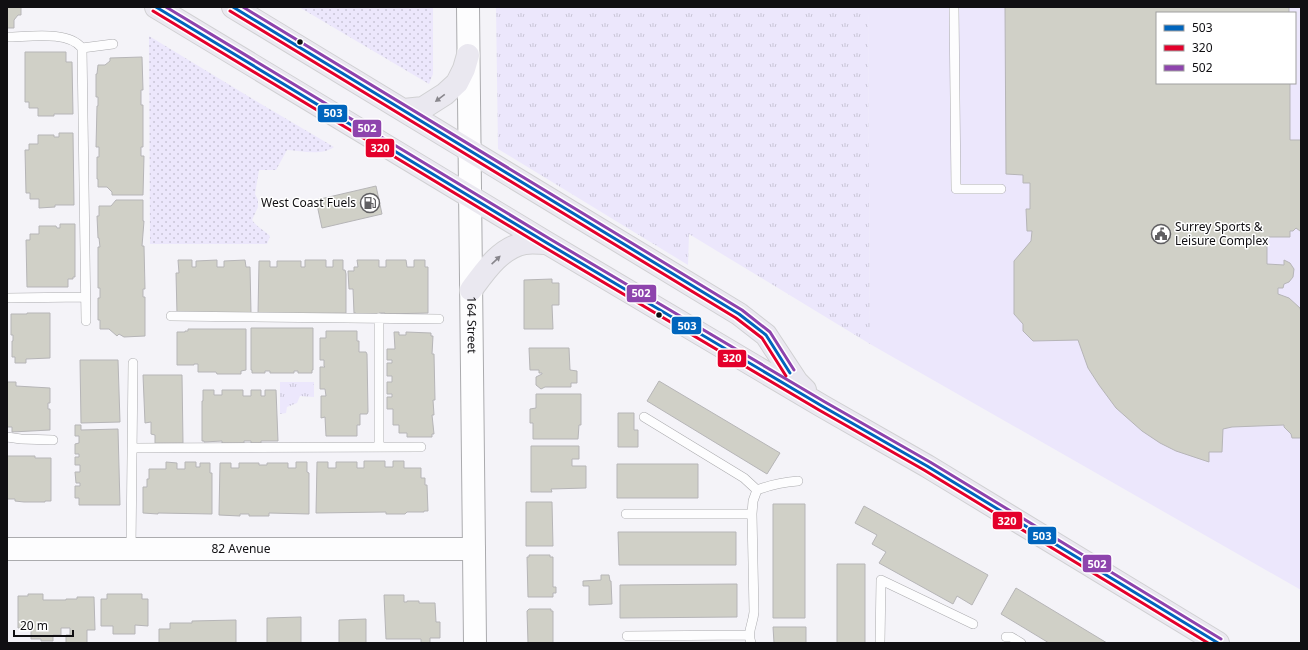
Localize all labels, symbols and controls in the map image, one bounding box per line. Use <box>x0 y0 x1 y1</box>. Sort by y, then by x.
legend <box>1156 12 1296 84</box>
text: 503 <box>1192 19 1213 36</box>
unlabelled marker <box>295 37 305 47</box>
text: 320 <box>1192 39 1213 56</box>
text: 502 <box>1192 59 1213 76</box>
one-way arrow <box>435 94 445 102</box>
line badge: 503 <box>317 104 348 123</box>
text: 503 <box>324 105 342 120</box>
line badge: 502 <box>352 119 382 138</box>
text: 502 <box>358 120 376 135</box>
line badge: 320 <box>365 138 395 158</box>
text: 320 <box>371 140 389 155</box>
fuel station icon: West Coast Fuels <box>359 192 381 214</box>
place label: West Coast Fuels <box>261 194 356 211</box>
place label: Surrey Sports & Leisure Complex <box>1175 218 1269 249</box>
public building icon: Surrey Sports & Leisure Complex <box>1150 223 1172 245</box>
one-way arrow <box>491 255 501 264</box>
line badge: 502 <box>626 284 657 303</box>
text: 502 <box>632 285 650 300</box>
street label: 164 Street <box>463 296 481 354</box>
unlabelled marker <box>654 310 664 320</box>
line badge: 503 <box>671 316 702 335</box>
text: 503 <box>678 318 696 333</box>
line badge: 320 <box>717 349 747 368</box>
text: 320 <box>723 350 741 365</box>
line badge: 320 <box>992 511 1023 530</box>
text: 320 <box>998 513 1016 528</box>
line badge: 503 <box>1027 526 1057 545</box>
text: 503 <box>1033 528 1051 543</box>
street label: 82 Avenue <box>211 540 271 557</box>
line badge: 502 <box>1082 554 1112 573</box>
text: 502 <box>1088 556 1106 571</box>
scale bar <box>14 612 73 638</box>
text: 20 m <box>20 617 48 634</box>

